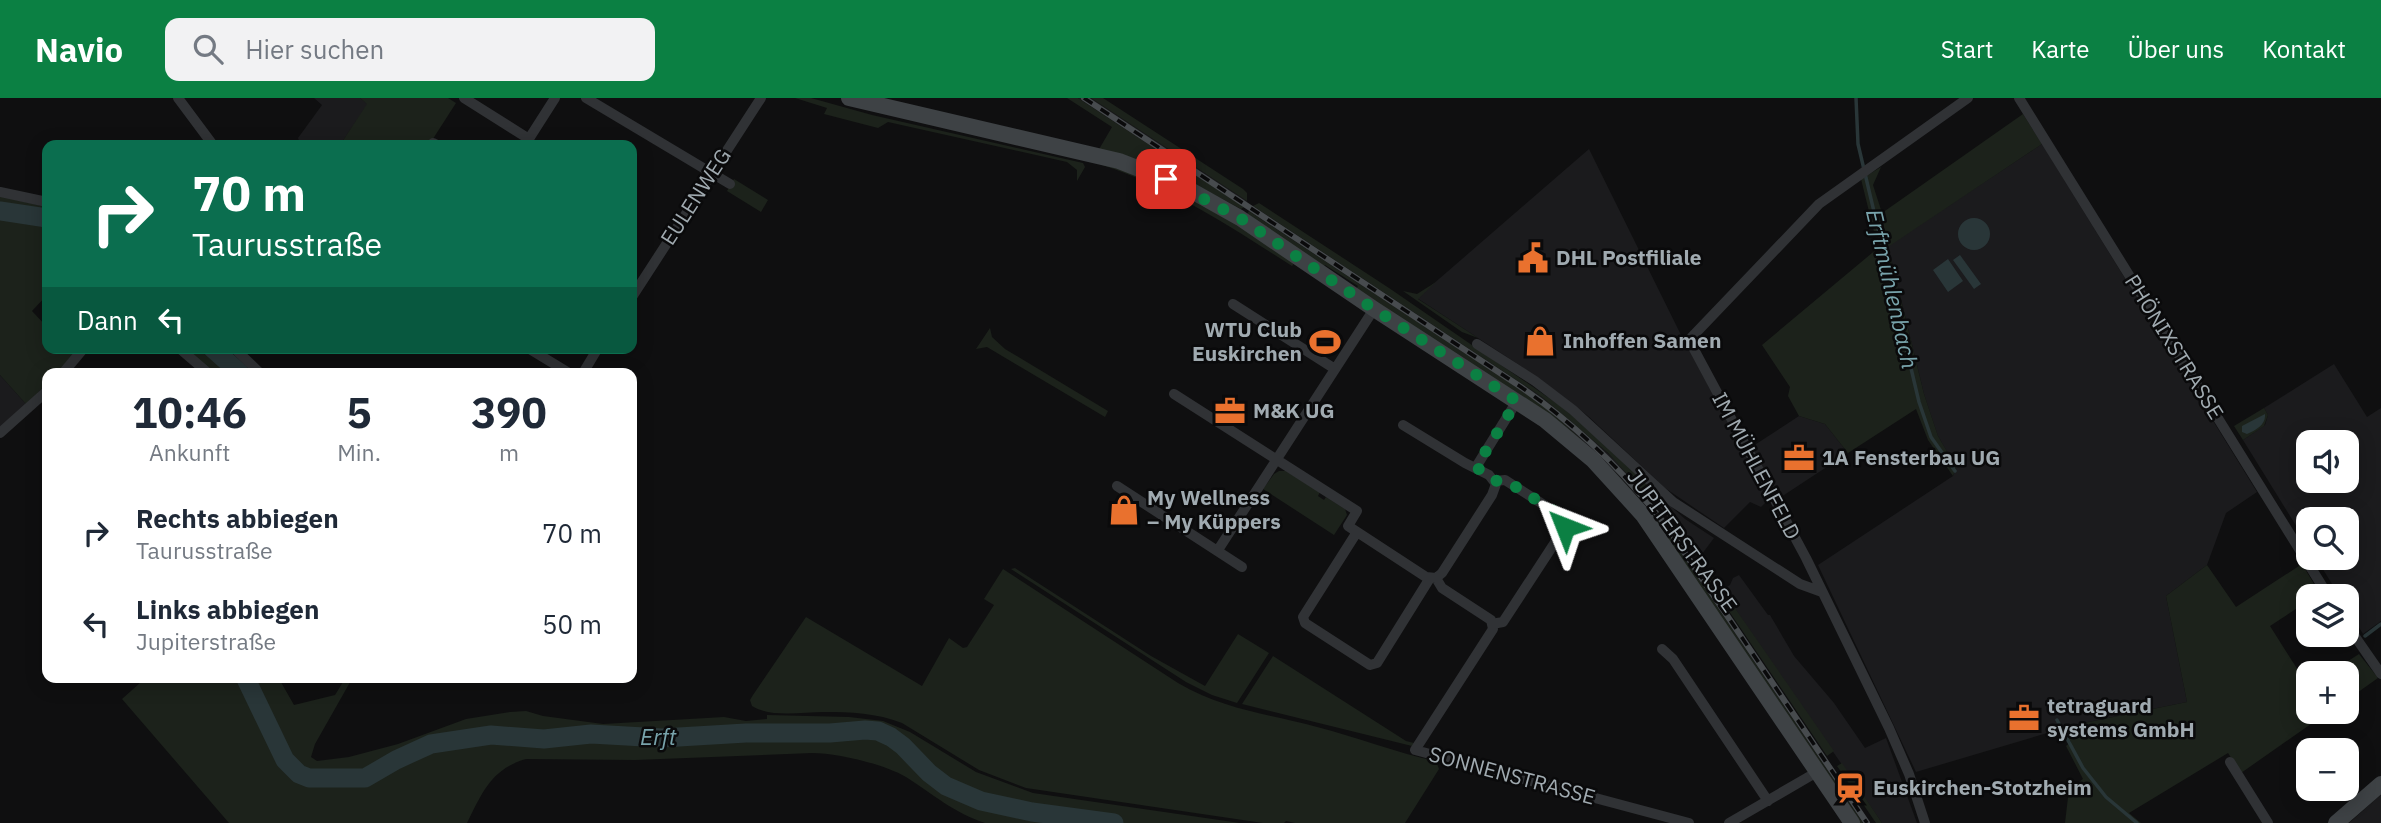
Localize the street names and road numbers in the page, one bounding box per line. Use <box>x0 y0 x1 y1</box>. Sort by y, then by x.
street label: EULENWEG <box>654 143 737 250</box>
street label: PHÖNIXSTRASSE <box>2119 269 2231 424</box>
street label: IM MÜHLENFELD <box>1706 387 1807 544</box>
street label: JUPITERSTRASSE <box>1621 463 1744 618</box>
street label: SONNENSTRASSE <box>1426 739 1599 811</box>

